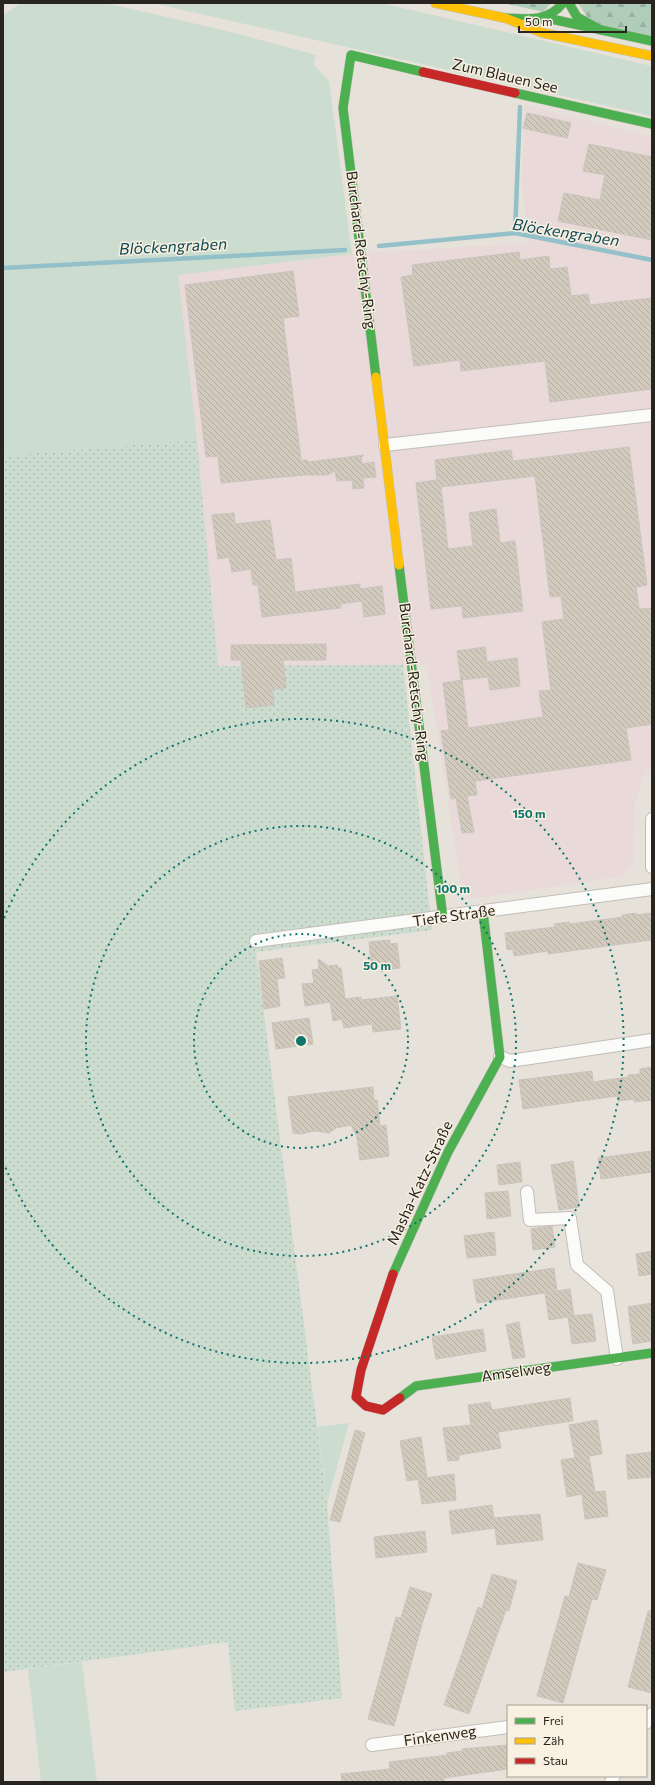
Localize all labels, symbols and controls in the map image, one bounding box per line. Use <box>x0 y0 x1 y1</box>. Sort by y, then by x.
scale bar <box>519 8 626 34</box>
text: 50 m <box>525 14 553 28</box>
street label: Zum Blauen See <box>451 54 560 96</box>
street label: Burchard-Retschy-Ring <box>343 170 381 330</box>
water label: Blöckengraben <box>511 214 621 249</box>
water label: Blöckengraben <box>118 233 227 258</box>
street label: Burchard-Retschy-Ring <box>396 602 434 762</box>
text: 150 m <box>512 806 546 820</box>
text: 100 m <box>436 881 470 895</box>
street label: Tiefe Straße <box>411 900 496 930</box>
text: 50 m <box>363 958 391 972</box>
centre of rings <box>294 1034 308 1048</box>
street label: Masha-Katz-Straße <box>382 1118 456 1248</box>
street label: Amselweg <box>480 1357 552 1385</box>
legend <box>507 1705 647 1777</box>
text: Frei <box>543 1713 564 1727</box>
street label: Finkenweg <box>402 1721 477 1749</box>
text: Zäh <box>543 1733 564 1747</box>
text: Stau <box>543 1753 568 1767</box>

